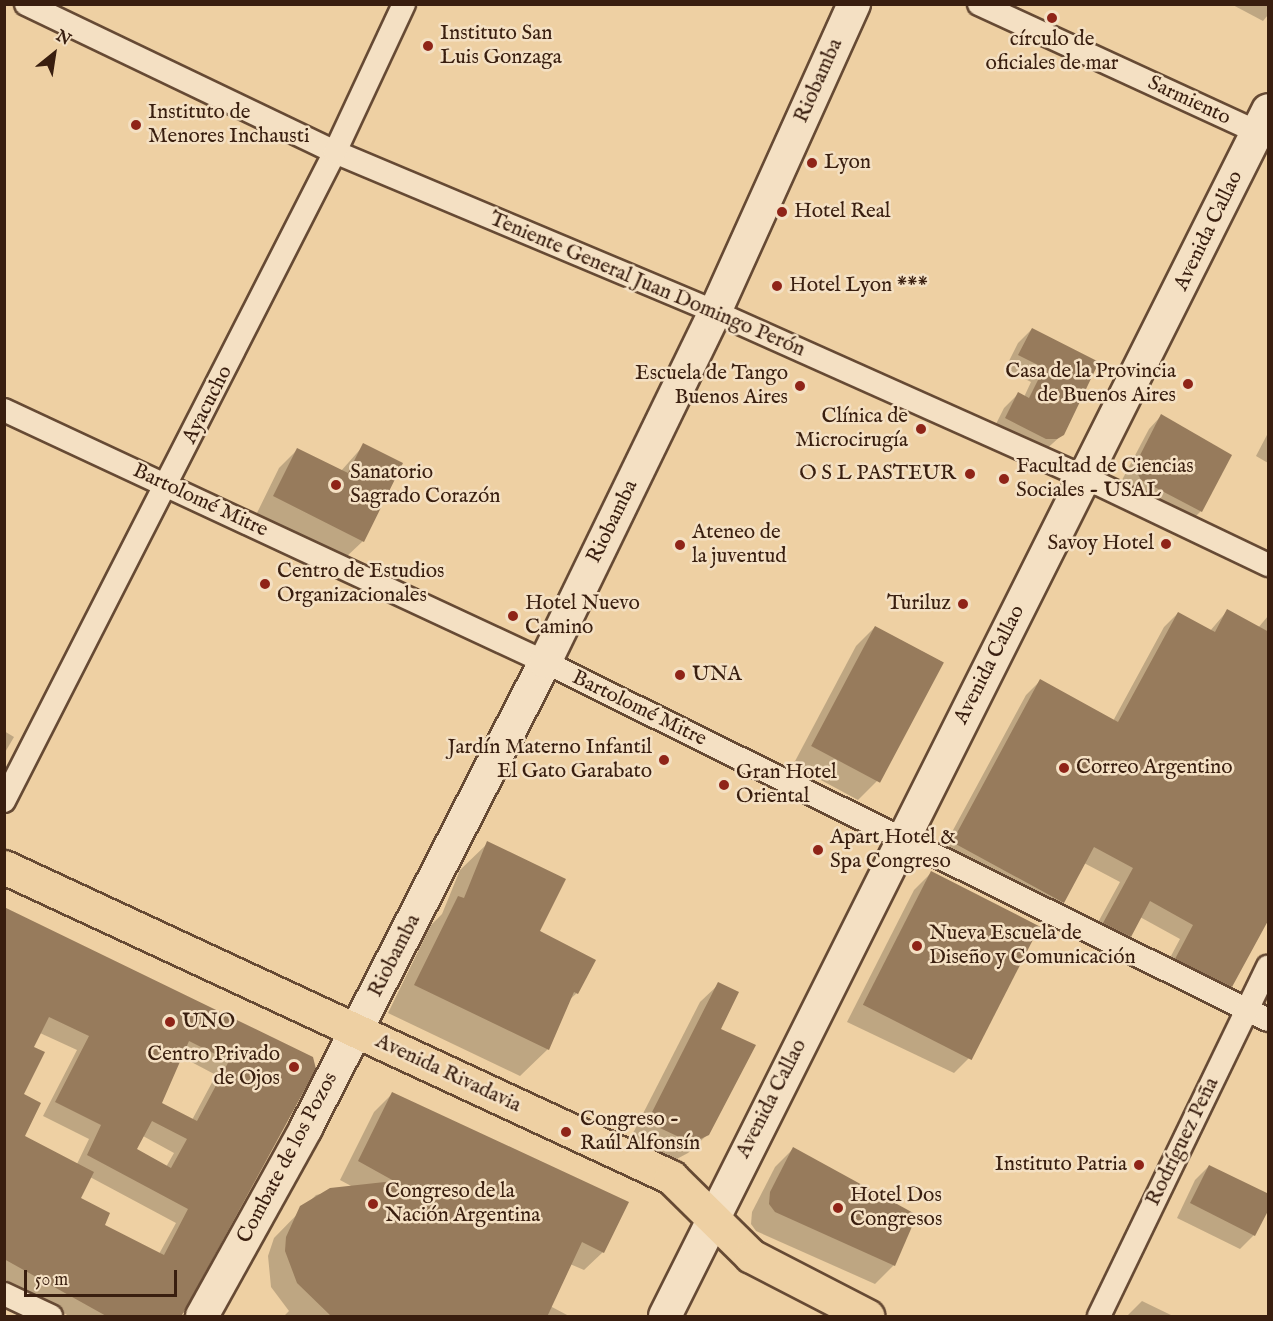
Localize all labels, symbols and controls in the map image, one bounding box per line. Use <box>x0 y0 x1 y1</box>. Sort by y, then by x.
marker: círculo de oficiales de mar <box>1045 11 1059 25</box>
place label: Instituto San Luis Gonzaga <box>440 21 562 71</box>
north arrow <box>24 24 84 84</box>
text: N <box>52 26 74 51</box>
place label: círculo de oficiales de mar <box>986 27 1118 77</box>
street label: Riobamba <box>789 35 849 127</box>
marker: Instituto San Luis Gonzaga <box>421 39 435 53</box>
street label: Sarmiento <box>1144 71 1234 131</box>
place label: Instituto de Menores Inchausti <box>148 100 310 150</box>
marker: Instituto de Menores Inchausti <box>129 118 143 132</box>
place label: Lyon <box>824 150 871 176</box>
marker: Lyon <box>805 156 819 170</box>
street label: Avenida Callao <box>1169 167 1249 295</box>
place label: Hotel Real <box>794 199 891 225</box>
marker: Hotel Real <box>775 205 789 219</box>
street label: Teniente General Juan Domingo Perón <box>486 207 808 363</box>
place label: Hotel Lyon *** <box>789 273 928 299</box>
marker: Hotel Lyon *** <box>770 279 784 293</box>
place label: Casa de la Provincia de Buenos Aires <box>1005 359 1176 409</box>
place label: Escuela de Tango Buenos Aires <box>635 361 788 411</box>
street label: Ayacucho <box>178 362 238 448</box>
marker: Casa de la Provincia de Buenos Aires <box>1181 377 1195 391</box>
marker: Escuela de Tango Buenos Aires <box>793 379 807 393</box>
place label: Clínica de Microcirugía <box>795 404 908 454</box>
marker: Clínica de Microcirugía <box>912 420 930 438</box>
place label: Facultad de Ciencias Sociales - USAL <box>1016 454 1194 504</box>
street label: Bartolomé Mitre <box>128 459 272 543</box>
place label: Sanatorio Sagrado Corazón <box>350 460 500 510</box>
place label: O S L PASTEUR <box>799 461 956 487</box>
marker: O S L PASTEUR <box>961 465 979 483</box>
marker: Facultad de Ciencias Sociales - USAL <box>997 472 1011 486</box>
marker: Sanatorio Sagrado Corazón <box>327 476 345 494</box>
street label: Riobamba <box>582 476 644 568</box>
place label: Ateneo de la juventud <box>692 520 787 570</box>
place label: Savoy Hotel <box>1048 531 1154 557</box>
marker: Savoy Hotel <box>1159 537 1173 551</box>
marker: Ateneo de la juventud <box>673 538 687 552</box>
place label: Centro de Estudios Organizacionales <box>277 559 444 609</box>
marker: Centro de Estudios Organizacionales <box>258 577 272 591</box>
place label: Hotel Nuevo Camino <box>525 591 640 641</box>
place label: Turiluz <box>887 591 951 617</box>
marker: Turiluz <box>956 597 970 611</box>
street label: Avenida Callao <box>949 601 1031 729</box>
marker: Hotel Nuevo Camino <box>506 609 520 623</box>
place label: UNA <box>692 662 742 688</box>
street label: Bartolomé Mitre <box>568 666 710 752</box>
marker: UNA <box>673 668 687 682</box>
place label: Jardín Materno Infantil El Gato Garabato <box>448 735 652 785</box>
marker: Jardín Materno Infantil El Gato Garabato <box>657 753 671 767</box>
place label: Correo Argentino <box>1076 755 1233 781</box>
place label: Gran Hotel Oriental <box>736 760 837 810</box>
marker: Correo Argentino <box>1057 761 1071 775</box>
marker: Gran Hotel Oriental <box>717 778 731 792</box>
place label: Apart Hotel & Spa Congreso <box>830 825 956 875</box>
marker: Apart Hotel & Spa Congreso <box>811 843 825 857</box>
street label: Riobamba <box>363 910 427 1002</box>
place label: Nueva Escuela de Diseño y Comunicación <box>929 921 1136 971</box>
marker: Nueva Escuela de Diseño y Comunicación <box>910 939 924 953</box>
place label: UNO <box>182 1009 235 1035</box>
marker: UNO <box>163 1015 177 1029</box>
street label: Avenida Rivadavia <box>371 1029 525 1119</box>
street label: Avenida Callao <box>731 1035 813 1163</box>
place label: Centro Privado de Ojos <box>147 1042 280 1092</box>
marker: Centro Privado de Ojos <box>285 1058 303 1076</box>
street label: Combate de los Pozos <box>232 1068 344 1248</box>
street label: Rodríguez Peña <box>1141 1074 1225 1210</box>
place label: Congreso - Raúl Alfonsín <box>580 1107 700 1157</box>
marker: Congreso - Raúl Alfonsín <box>557 1123 575 1141</box>
place label: Instituto Patria <box>995 1152 1127 1178</box>
marker: Instituto Patria <box>1132 1158 1146 1172</box>
place label: Congreso de la Nación Argentina <box>385 1179 540 1229</box>
place label: Hotel Dos Congresos <box>850 1183 942 1233</box>
marker: Congreso de la Nación Argentina <box>366 1197 380 1211</box>
marker: Hotel Dos Congresos <box>831 1201 845 1215</box>
scale bar <box>27 1258 180 1296</box>
text: 50 m <box>35 1269 68 1292</box>

